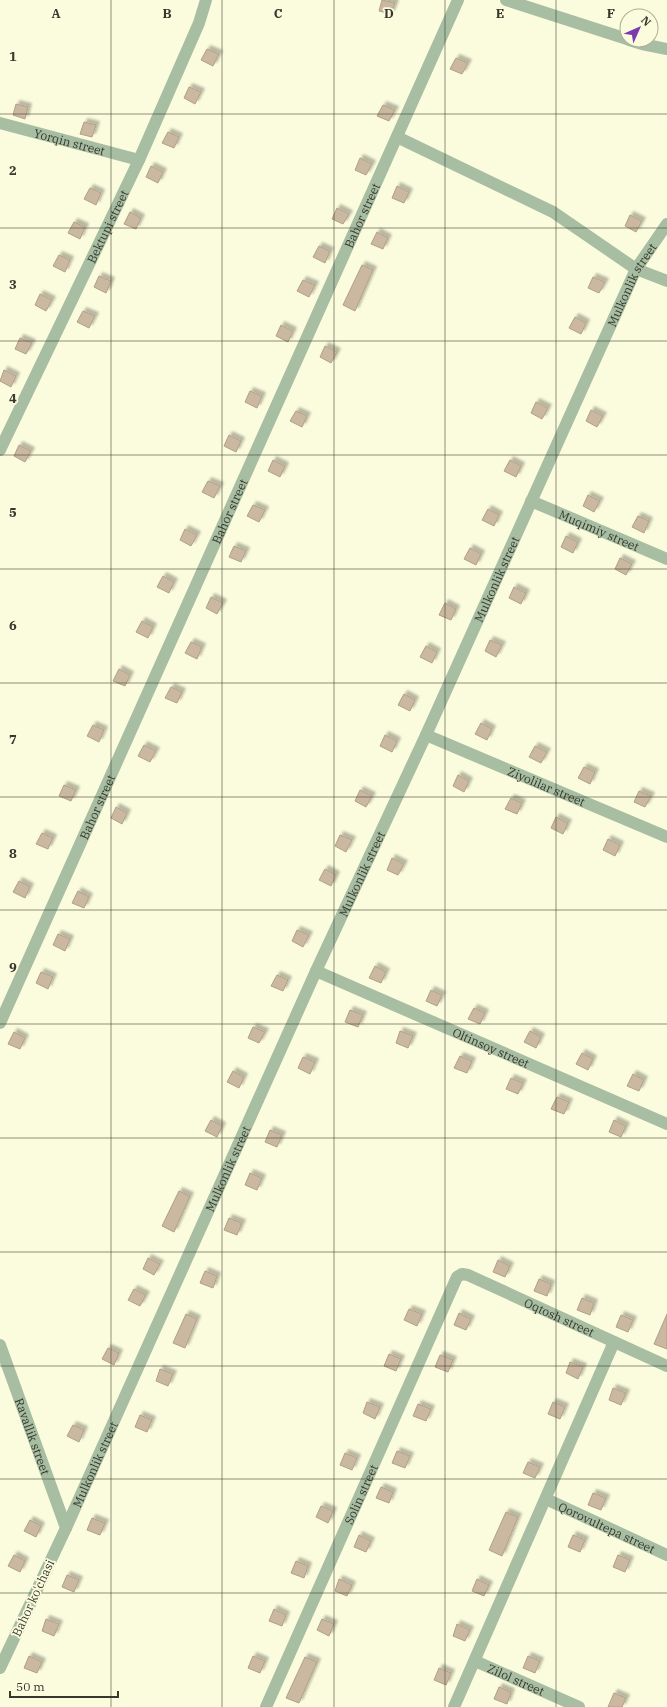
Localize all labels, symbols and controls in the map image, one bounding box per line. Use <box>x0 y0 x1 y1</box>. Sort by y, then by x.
text: A <box>51 5 61 22</box>
text: B <box>162 5 172 22</box>
text: C <box>274 5 283 22</box>
text: D <box>384 5 394 22</box>
text: E <box>496 5 504 22</box>
text: F <box>607 5 615 22</box>
north arrow <box>619 8 659 48</box>
text: N <box>638 13 654 29</box>
text: 1 <box>9 48 17 65</box>
street label: Yorqin street <box>32 125 107 158</box>
text: 2 <box>9 162 17 179</box>
street label: Bahor street <box>341 180 383 250</box>
street label: Bektupi street <box>83 187 131 265</box>
street label: Mulkonlik street <box>604 240 659 329</box>
text: 3 <box>9 276 17 293</box>
text: 4 <box>9 390 17 407</box>
street label: Bahor street <box>208 476 250 546</box>
text: 5 <box>9 504 17 521</box>
street label: Muqimiy street <box>557 506 641 554</box>
street label: Mulkonlik street <box>470 534 522 624</box>
text: 6 <box>9 617 17 634</box>
text: 7 <box>9 731 17 748</box>
street label: Ziyolilar street <box>506 763 588 809</box>
street label: Bahor street <box>76 772 118 841</box>
street label: Mulkonlik street <box>335 829 388 919</box>
text: 8 <box>9 845 17 862</box>
text: 9 <box>9 959 17 976</box>
street label: Oltinsoy street <box>450 1024 532 1071</box>
street label: Mulkonlik street <box>202 1123 253 1214</box>
street label: Oqtosh street <box>522 1294 597 1339</box>
street label: Ravallik street <box>12 1396 54 1477</box>
street label: Mulkonlik street <box>69 1419 120 1509</box>
street label: Solin street <box>341 1462 380 1526</box>
street label: Qorovultepa street <box>556 1498 658 1556</box>
street label: Bahor ko'chasi <box>9 1557 57 1639</box>
street label: Zilol street <box>485 1660 547 1698</box>
scale bar <box>10 1673 118 1699</box>
text: 50 m <box>16 1679 45 1694</box>

